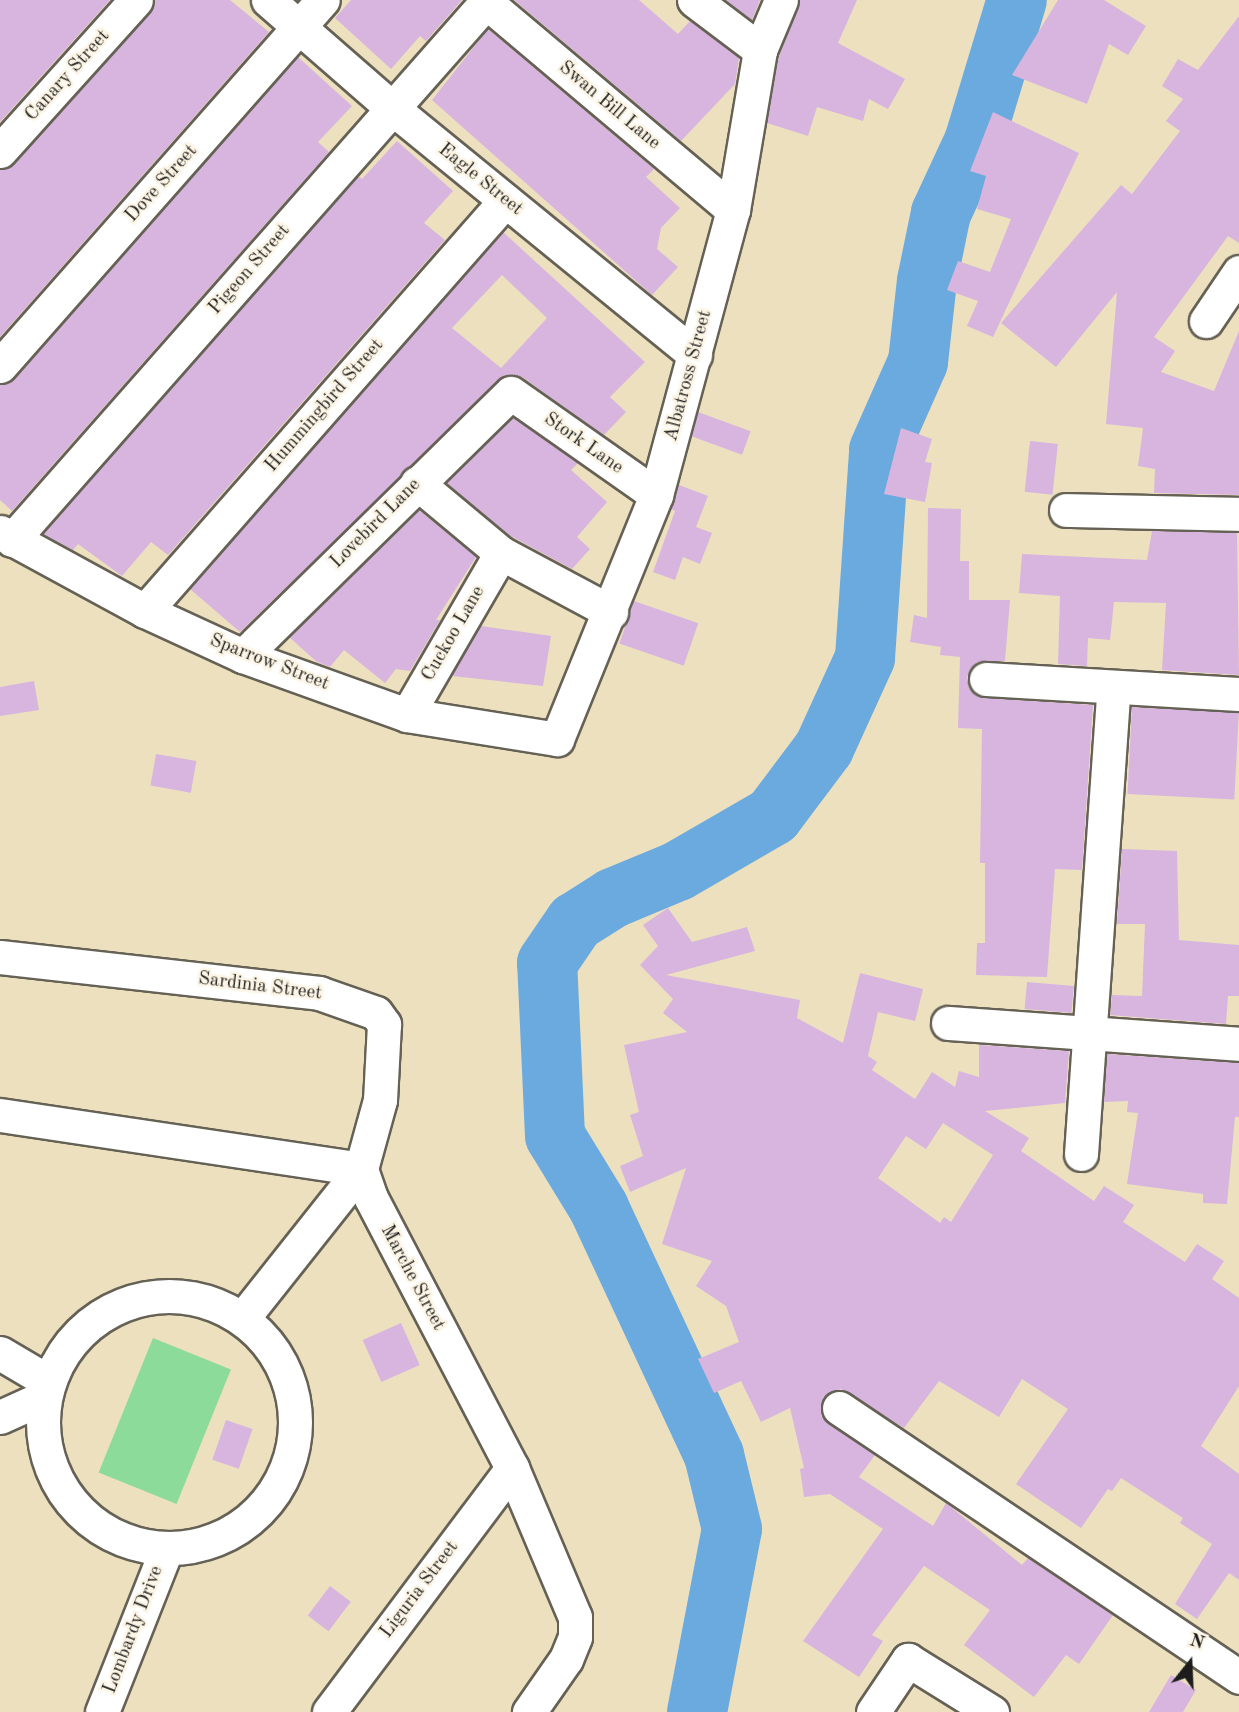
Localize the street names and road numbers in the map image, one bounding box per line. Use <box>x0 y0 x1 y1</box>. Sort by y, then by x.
street label: Canary Street <box>21 26 115 126</box>
street label: Swan Bill Lane <box>553 57 665 155</box>
street label: Eagle Street <box>433 139 527 221</box>
street label: Dove Street <box>121 140 203 228</box>
street label: Pigeon Street <box>205 220 295 320</box>
street label: Albatross Street <box>661 308 717 444</box>
street label: Hummingbird Street <box>261 335 389 477</box>
street label: Stork Lane <box>539 408 627 480</box>
street label: Lovebird Lane <box>326 474 426 574</box>
street label: Cuckoo Lane <box>418 582 490 686</box>
street label: Sparrow Street <box>206 630 332 696</box>
street label: Sardinia Street <box>197 968 323 1006</box>
street label: Marche Street <box>375 1221 449 1335</box>
street label: Liguria Street <box>376 1537 464 1643</box>
street label: Lombardy Drive <box>99 1563 169 1697</box>

